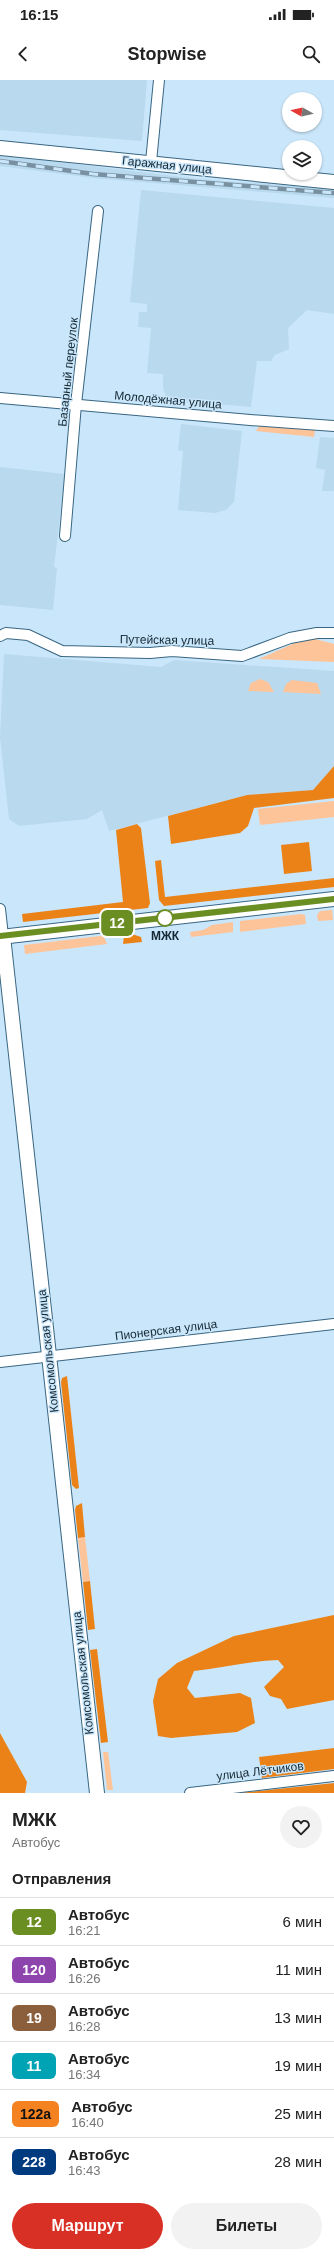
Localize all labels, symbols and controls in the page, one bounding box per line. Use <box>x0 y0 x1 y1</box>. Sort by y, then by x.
text: 16:15 <box>20 6 58 23</box>
icon: back <box>12 43 34 65</box>
icon: search <box>300 43 322 65</box>
text: Stopwise <box>127 44 207 64</box>
north arrow <box>282 92 322 132</box>
map controls <box>282 92 322 180</box>
button: layers <box>282 140 322 180</box>
street label: Гаражная улица <box>122 153 213 177</box>
street label: Базарный переулок <box>55 316 81 427</box>
street label: Молодёжная улица <box>114 388 223 412</box>
street label: Путейская улица <box>120 632 215 648</box>
marker: МЖК <box>156 909 174 927</box>
line badge: 12 <box>99 910 135 936</box>
text: 12 <box>109 915 125 931</box>
place label: МЖК <box>151 929 180 943</box>
street label: Комсомольская улица <box>35 1288 61 1413</box>
street label: Пионерская улица <box>114 1317 218 1343</box>
street label: Комсомольская улица <box>70 1610 96 1735</box>
street label: улица Лётчиков <box>216 1759 304 1783</box>
button: heart <box>280 1806 322 1848</box>
text: МЖК <box>12 1809 57 1830</box>
text: Автобус <box>12 1835 60 1850</box>
text: Отправления <box>12 1870 111 1887</box>
text: Автобус <box>68 1906 130 1923</box>
text: 6 мин <box>283 1913 322 1930</box>
text: 12 <box>26 1914 42 1930</box>
text: 16:21 <box>68 1923 101 1938</box>
text: Автобус <box>68 1954 130 1971</box>
text: 11 мин <box>275 1961 322 1978</box>
text: 120 <box>22 1962 46 1978</box>
text: 16:26 <box>68 1971 101 1986</box>
text: Автобус <box>68 2002 130 2019</box>
text: 13 мин <box>274 2009 322 2026</box>
text: 19 <box>26 2010 42 2026</box>
text: 16:28 <box>68 2019 101 2034</box>
text: Автобус <box>68 2050 130 2067</box>
text: 19 мин <box>274 2057 322 2074</box>
text: 11 <box>27 2058 41 2074</box>
text: 16:34 <box>68 2067 101 2082</box>
text: Автобус <box>71 2098 133 2115</box>
text: 25 мин <box>274 2105 322 2122</box>
text: 122а <box>20 2106 51 2122</box>
text: 16:40 <box>71 2115 104 2130</box>
text: Автобус <box>68 2146 130 2163</box>
text: 28 мин <box>274 2153 322 2170</box>
text: 228 <box>22 2154 46 2170</box>
text: 16:43 <box>68 2163 101 2178</box>
button: Маршрут <box>12 2203 163 2249</box>
button: Билеты <box>171 2203 322 2249</box>

